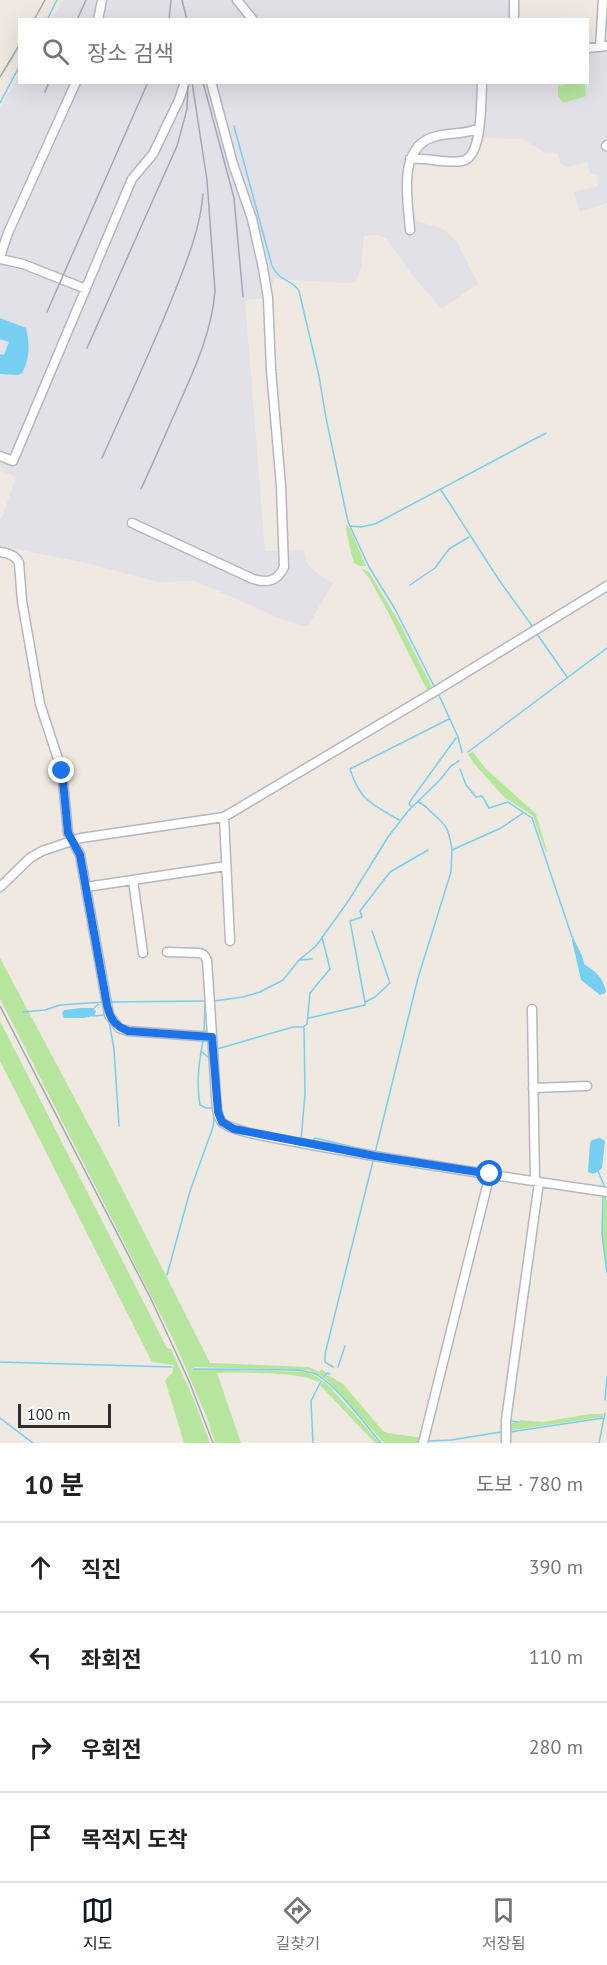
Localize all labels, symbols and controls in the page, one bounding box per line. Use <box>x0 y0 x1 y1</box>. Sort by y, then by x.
search box <box>18 18 589 84</box>
icon: search <box>39 35 72 68</box>
text: 장소 검색 <box>87 39 174 67</box>
route end <box>48 757 74 783</box>
route start <box>476 1160 502 1186</box>
scale bar <box>18 1401 111 1428</box>
text: 100 m <box>27 1404 70 1424</box>
text: 10 분 <box>24 1468 84 1501</box>
text: 도보 · 780 m <box>476 1471 583 1497</box>
icon: ahead <box>24 1551 57 1584</box>
text: 390 m <box>529 1554 583 1580</box>
text: 직진 <box>81 1555 121 1583</box>
icon: left <box>24 1641 57 1674</box>
text: 110 m <box>529 1644 583 1670</box>
text: 좌회전 <box>81 1645 142 1673</box>
icon: right <box>24 1731 57 1764</box>
text: 280 m <box>529 1734 583 1760</box>
text: 우회전 <box>81 1735 142 1763</box>
icon: arrive <box>24 1821 57 1854</box>
text: 목적지 도착 <box>81 1825 188 1853</box>
tab: 지도 <box>81 1894 114 1954</box>
tab: 길찾기 <box>276 1894 320 1954</box>
tab: 저장됨 <box>482 1894 526 1954</box>

